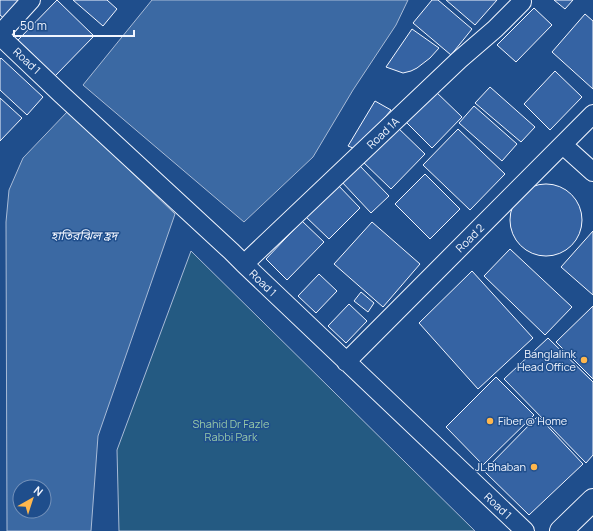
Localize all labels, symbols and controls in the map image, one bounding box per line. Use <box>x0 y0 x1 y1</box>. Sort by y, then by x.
scale bar <box>14 12 134 38</box>
text: 50 m <box>20 17 47 34</box>
street label: Road 1 <box>10 44 44 77</box>
street label: Road 1A <box>363 113 402 152</box>
street label: Road 2 <box>452 220 487 255</box>
water label: হাতিরঝিল হ্রদ <box>51 227 120 244</box>
street label: Road 1 <box>246 266 280 299</box>
place label: Banglalink Head Office <box>517 346 577 374</box>
marker: Banglalink Head Office <box>579 355 589 365</box>
place label: Fiber @ Home <box>498 413 568 428</box>
park label: Shahid Dr Fazle Rabbi Park <box>192 416 270 444</box>
marker: Fiber @ Home <box>485 416 495 426</box>
place label: JL Bhaban <box>475 459 526 474</box>
marker: JL Bhaban <box>529 462 539 472</box>
north arrow <box>12 479 52 519</box>
text: N <box>31 483 46 499</box>
street label: Road 1 <box>481 489 515 522</box>

